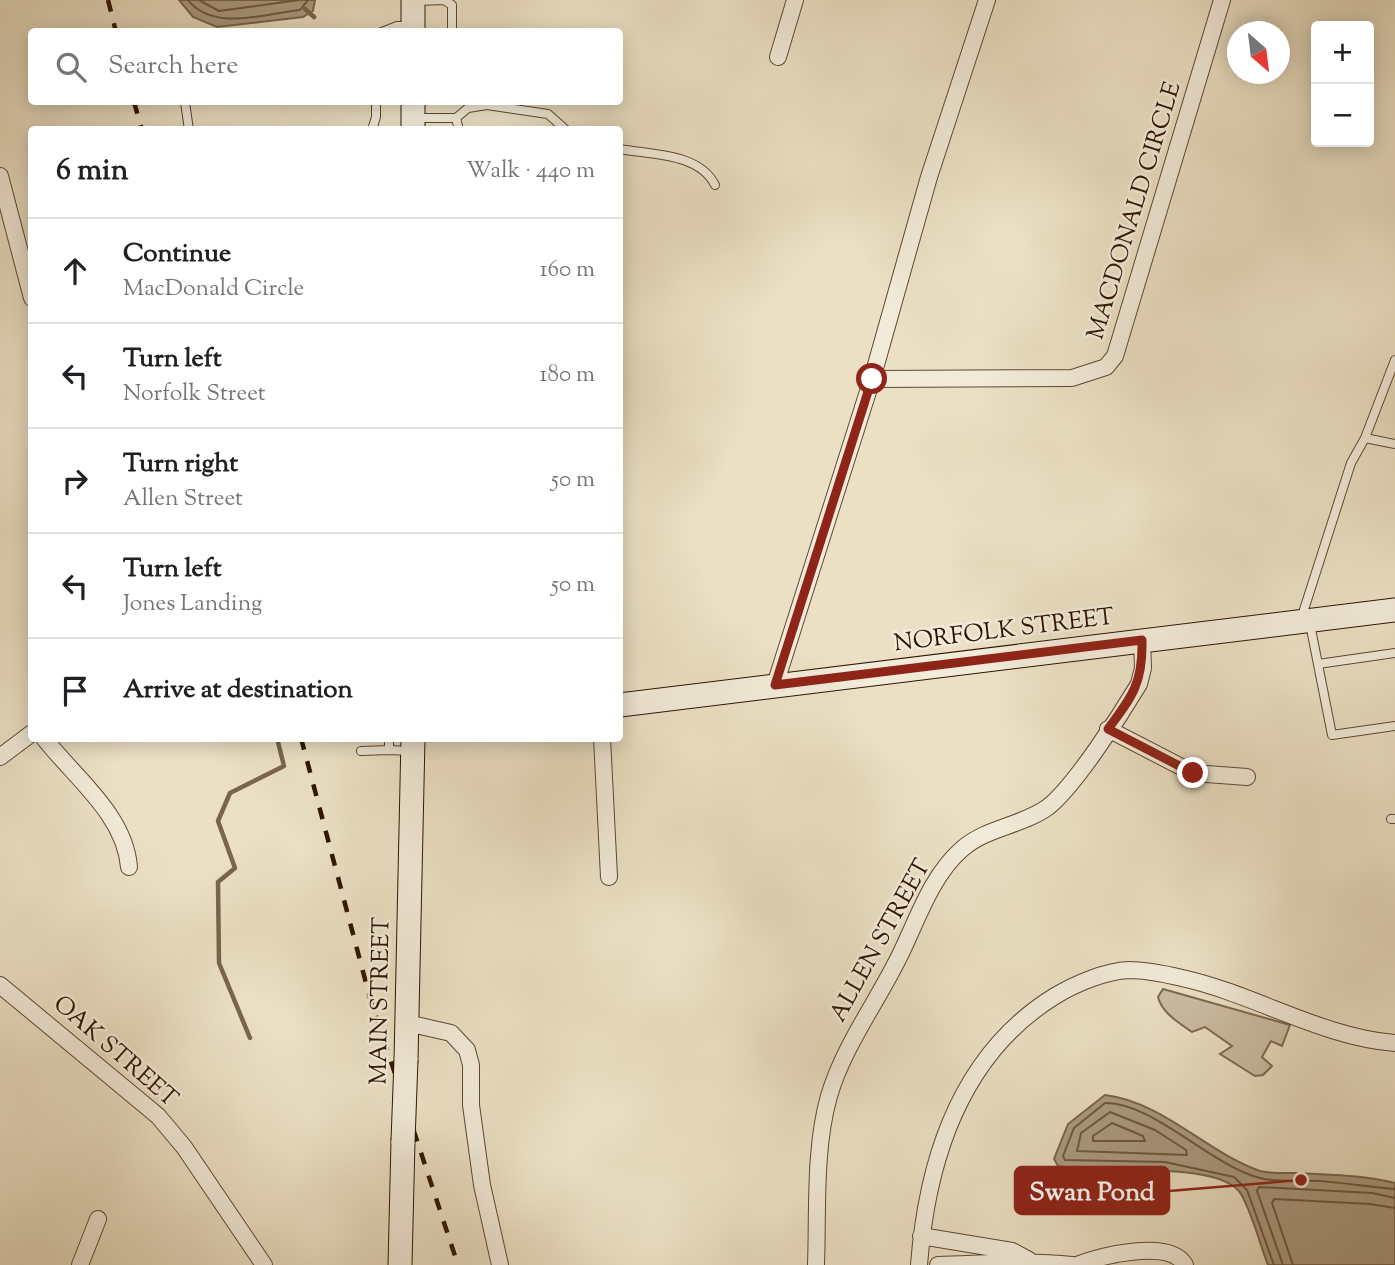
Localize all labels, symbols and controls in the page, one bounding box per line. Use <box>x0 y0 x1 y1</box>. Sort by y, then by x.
north arrow <box>1227 21 1290 84</box>
map controls <box>1311 21 1374 147</box>
button: + <box>1311 21 1374 84</box>
search box <box>28 28 623 105</box>
icon: search <box>52 48 90 86</box>
text: Search here <box>108 48 238 85</box>
street label: MACDONALD CIRCLE <box>1080 77 1191 344</box>
button: − <box>1311 84 1374 147</box>
text: 6 min <box>56 150 128 193</box>
text: Walk · 440 m <box>466 155 595 188</box>
text: Continue <box>123 236 231 273</box>
icon: ahead <box>56 252 94 290</box>
text: 160 m <box>540 254 595 287</box>
text: MacDonald Circle <box>123 273 304 306</box>
text: Turn left <box>123 341 222 378</box>
icon: left <box>56 357 94 395</box>
text: 180 m <box>540 359 595 392</box>
route start <box>856 363 887 394</box>
text: Norfolk Street <box>123 378 266 411</box>
text: Turn right <box>123 446 238 483</box>
icon: right <box>56 462 94 500</box>
text: 50 m <box>551 464 595 497</box>
text: Allen Street <box>123 483 243 516</box>
text: Turn left <box>123 551 222 588</box>
icon: left <box>56 567 94 605</box>
text: 50 m <box>551 569 595 602</box>
text: Jones Landing <box>123 588 262 621</box>
street label: NORFOLK STREET <box>892 601 1116 661</box>
icon: arrive <box>56 672 94 710</box>
text: Arrive at destination <box>123 672 353 709</box>
route end <box>1177 757 1208 788</box>
street label: ALLEN STREET <box>822 853 940 1029</box>
street label: MAIN STREET <box>363 917 399 1085</box>
street label: OAK STREET <box>45 988 185 1116</box>
callout: Swan Pond <box>1015 1167 1169 1214</box>
text: Swan Pond <box>1029 1175 1155 1212</box>

